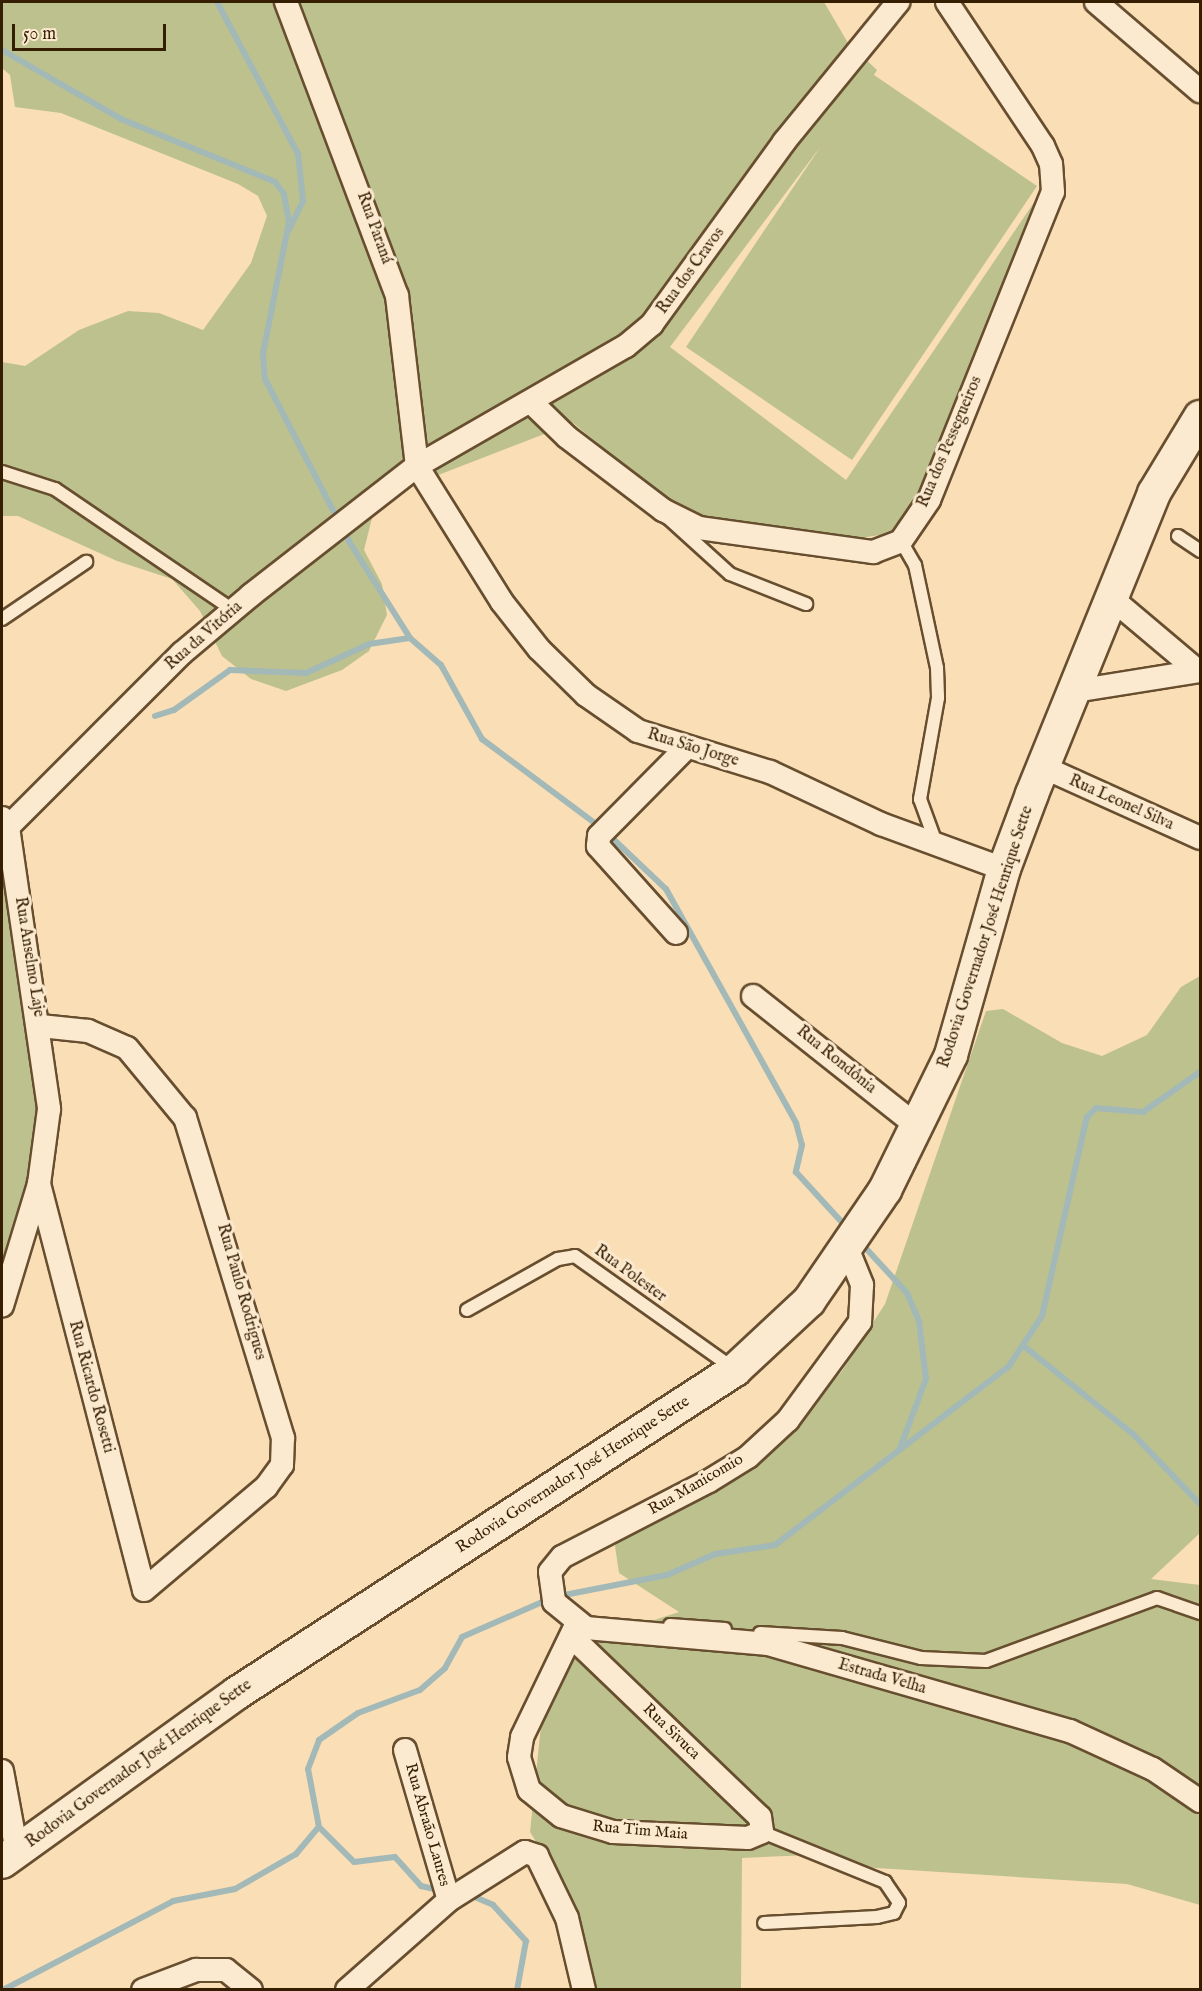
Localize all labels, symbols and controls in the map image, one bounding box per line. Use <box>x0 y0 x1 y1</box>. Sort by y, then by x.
scale bar <box>15 12 170 50</box>
text: 50 m <box>23 23 56 46</box>
street label: Rua Paraná <box>352 189 396 267</box>
street label: Rua dos Cravos <box>653 224 729 318</box>
street label: Rua dos Pessegueiros <box>914 373 986 511</box>
street label: Rua da Vitória <box>162 597 246 675</box>
street label: Rua São Jorge <box>645 725 741 771</box>
street label: Rua Leonel Silva <box>1066 771 1176 835</box>
street label: Rodovia Governador José Henrique Sette <box>934 804 1038 1070</box>
street label: Rua Anselmo Laje <box>10 896 48 1018</box>
street label: Rua Rondônia <box>792 1022 880 1098</box>
street label: Rua Paulo Rodrigues <box>212 1222 270 1362</box>
street label: Rua Polester <box>590 1241 670 1307</box>
street label: Rua Ricardo Rosetti <box>64 1319 118 1455</box>
street label: Rodovia Governador José Henrique Sette <box>453 1392 693 1558</box>
street label: Rua Manicomio <box>645 1450 747 1520</box>
street label: Estrada Velha <box>836 1655 928 1699</box>
street label: Rodovia Governador José Henrique Sette <box>22 1676 256 1852</box>
street label: Rua Sivuca <box>638 1700 704 1764</box>
street label: Rua Abraão Laures <box>400 1761 454 1889</box>
street label: Rua Tim Maia <box>591 1817 689 1845</box>

